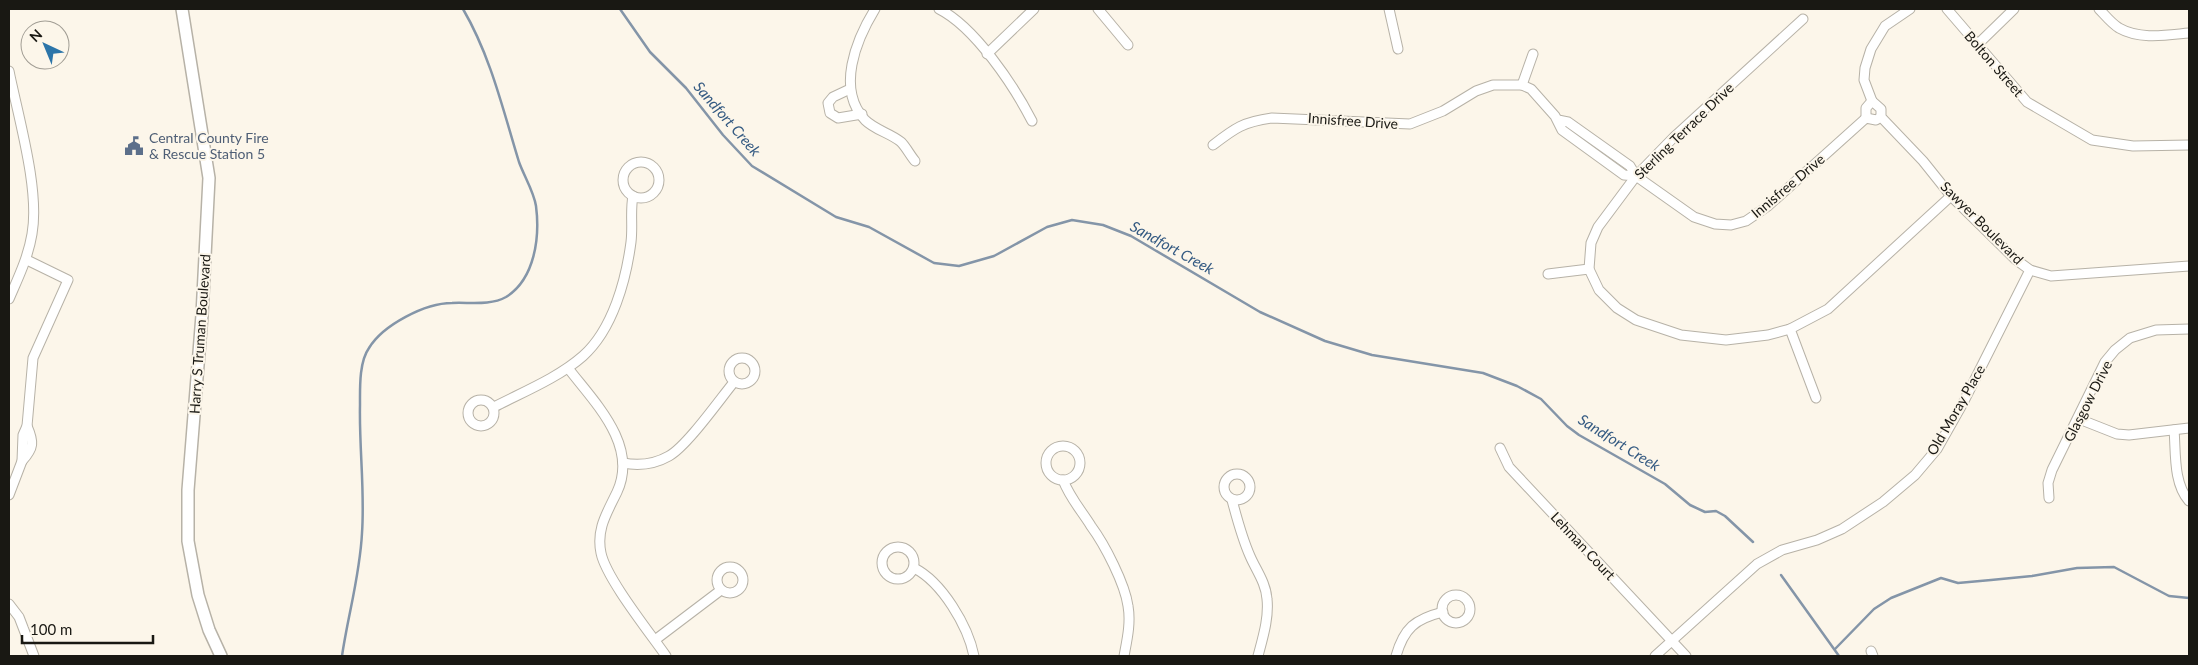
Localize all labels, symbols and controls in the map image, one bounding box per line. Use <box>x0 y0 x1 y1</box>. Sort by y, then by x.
north arrow <box>20 20 70 70</box>
text: N <box>26 25 45 45</box>
street label: Bolton Street <box>1961 27 2027 100</box>
water label: Sandfort Creek <box>690 77 766 160</box>
street label: Sterling Terrace Drive <box>1630 79 1737 182</box>
street label: Innisfree Drive <box>1307 109 1399 132</box>
place label: Central County Fire & Rescue Station 5 <box>149 129 269 162</box>
public building icon: Central County Fire & Rescue Station 5 <box>123 135 145 157</box>
street label: Innisfree Drive <box>1748 150 1828 221</box>
street label: Sawyer Boulevard <box>1937 178 2027 268</box>
water label: Sandfort Creek <box>1127 217 1218 278</box>
street label: Harry S Truman Boulevard <box>185 253 214 414</box>
street label: Glasgow Drive <box>2060 357 2115 444</box>
street label: Old Moray Place <box>1923 362 1988 458</box>
water label: Sandfort Creek <box>1575 410 1664 475</box>
street label: Lehman Court <box>1548 508 1619 583</box>
scale bar <box>22 612 154 644</box>
text: 100 m <box>30 620 72 638</box>

